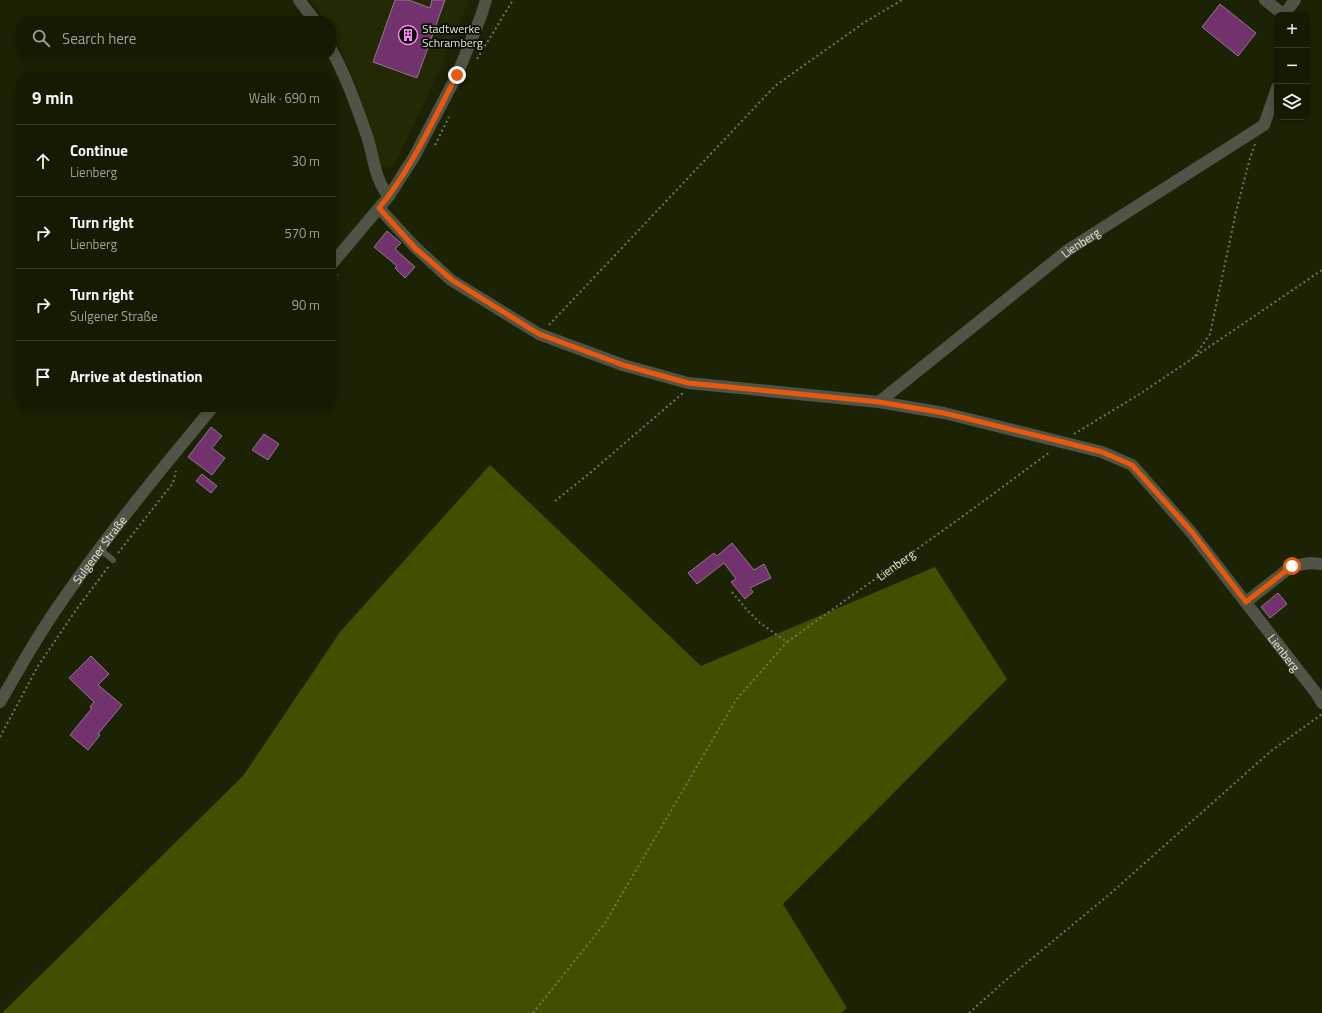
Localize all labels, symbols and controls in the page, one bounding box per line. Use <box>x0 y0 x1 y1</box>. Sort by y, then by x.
map controls <box>1274 12 1310 120</box>
button: + <box>1274 12 1310 48</box>
search box <box>16 16 336 60</box>
place label: Stadtwerke Schramberg <box>422 19 483 52</box>
building icon: Stadtwerke Schramberg <box>397 24 419 46</box>
icon: search <box>30 27 52 49</box>
text: Search here <box>62 27 136 50</box>
button: − <box>1274 48 1310 84</box>
route end <box>448 66 466 84</box>
button: layers <box>1274 84 1310 120</box>
text: 9 min <box>32 85 73 111</box>
text: Walk · 690 m <box>249 88 320 108</box>
text: Continue <box>70 139 128 162</box>
icon: ahead <box>32 150 54 172</box>
text: 30 m <box>292 151 320 171</box>
text: Lienberg <box>70 162 117 182</box>
text: Turn right <box>70 211 134 234</box>
icon: right <box>32 222 54 244</box>
text: 570 m <box>284 223 320 243</box>
street label: Lienberg <box>1056 223 1104 262</box>
text: Lienberg <box>70 234 117 254</box>
text: Turn right <box>70 283 134 306</box>
icon: right <box>32 294 54 316</box>
text: 90 m <box>292 295 320 315</box>
text: Sulgener Straße <box>70 306 158 326</box>
text: Arrive at destination <box>70 365 203 388</box>
icon: arrive <box>32 366 54 388</box>
street label: Sulgener Straße <box>67 511 131 588</box>
street label: Lienberg <box>872 544 919 585</box>
route start <box>1283 557 1301 575</box>
street label: Lienberg <box>1264 629 1305 675</box>

